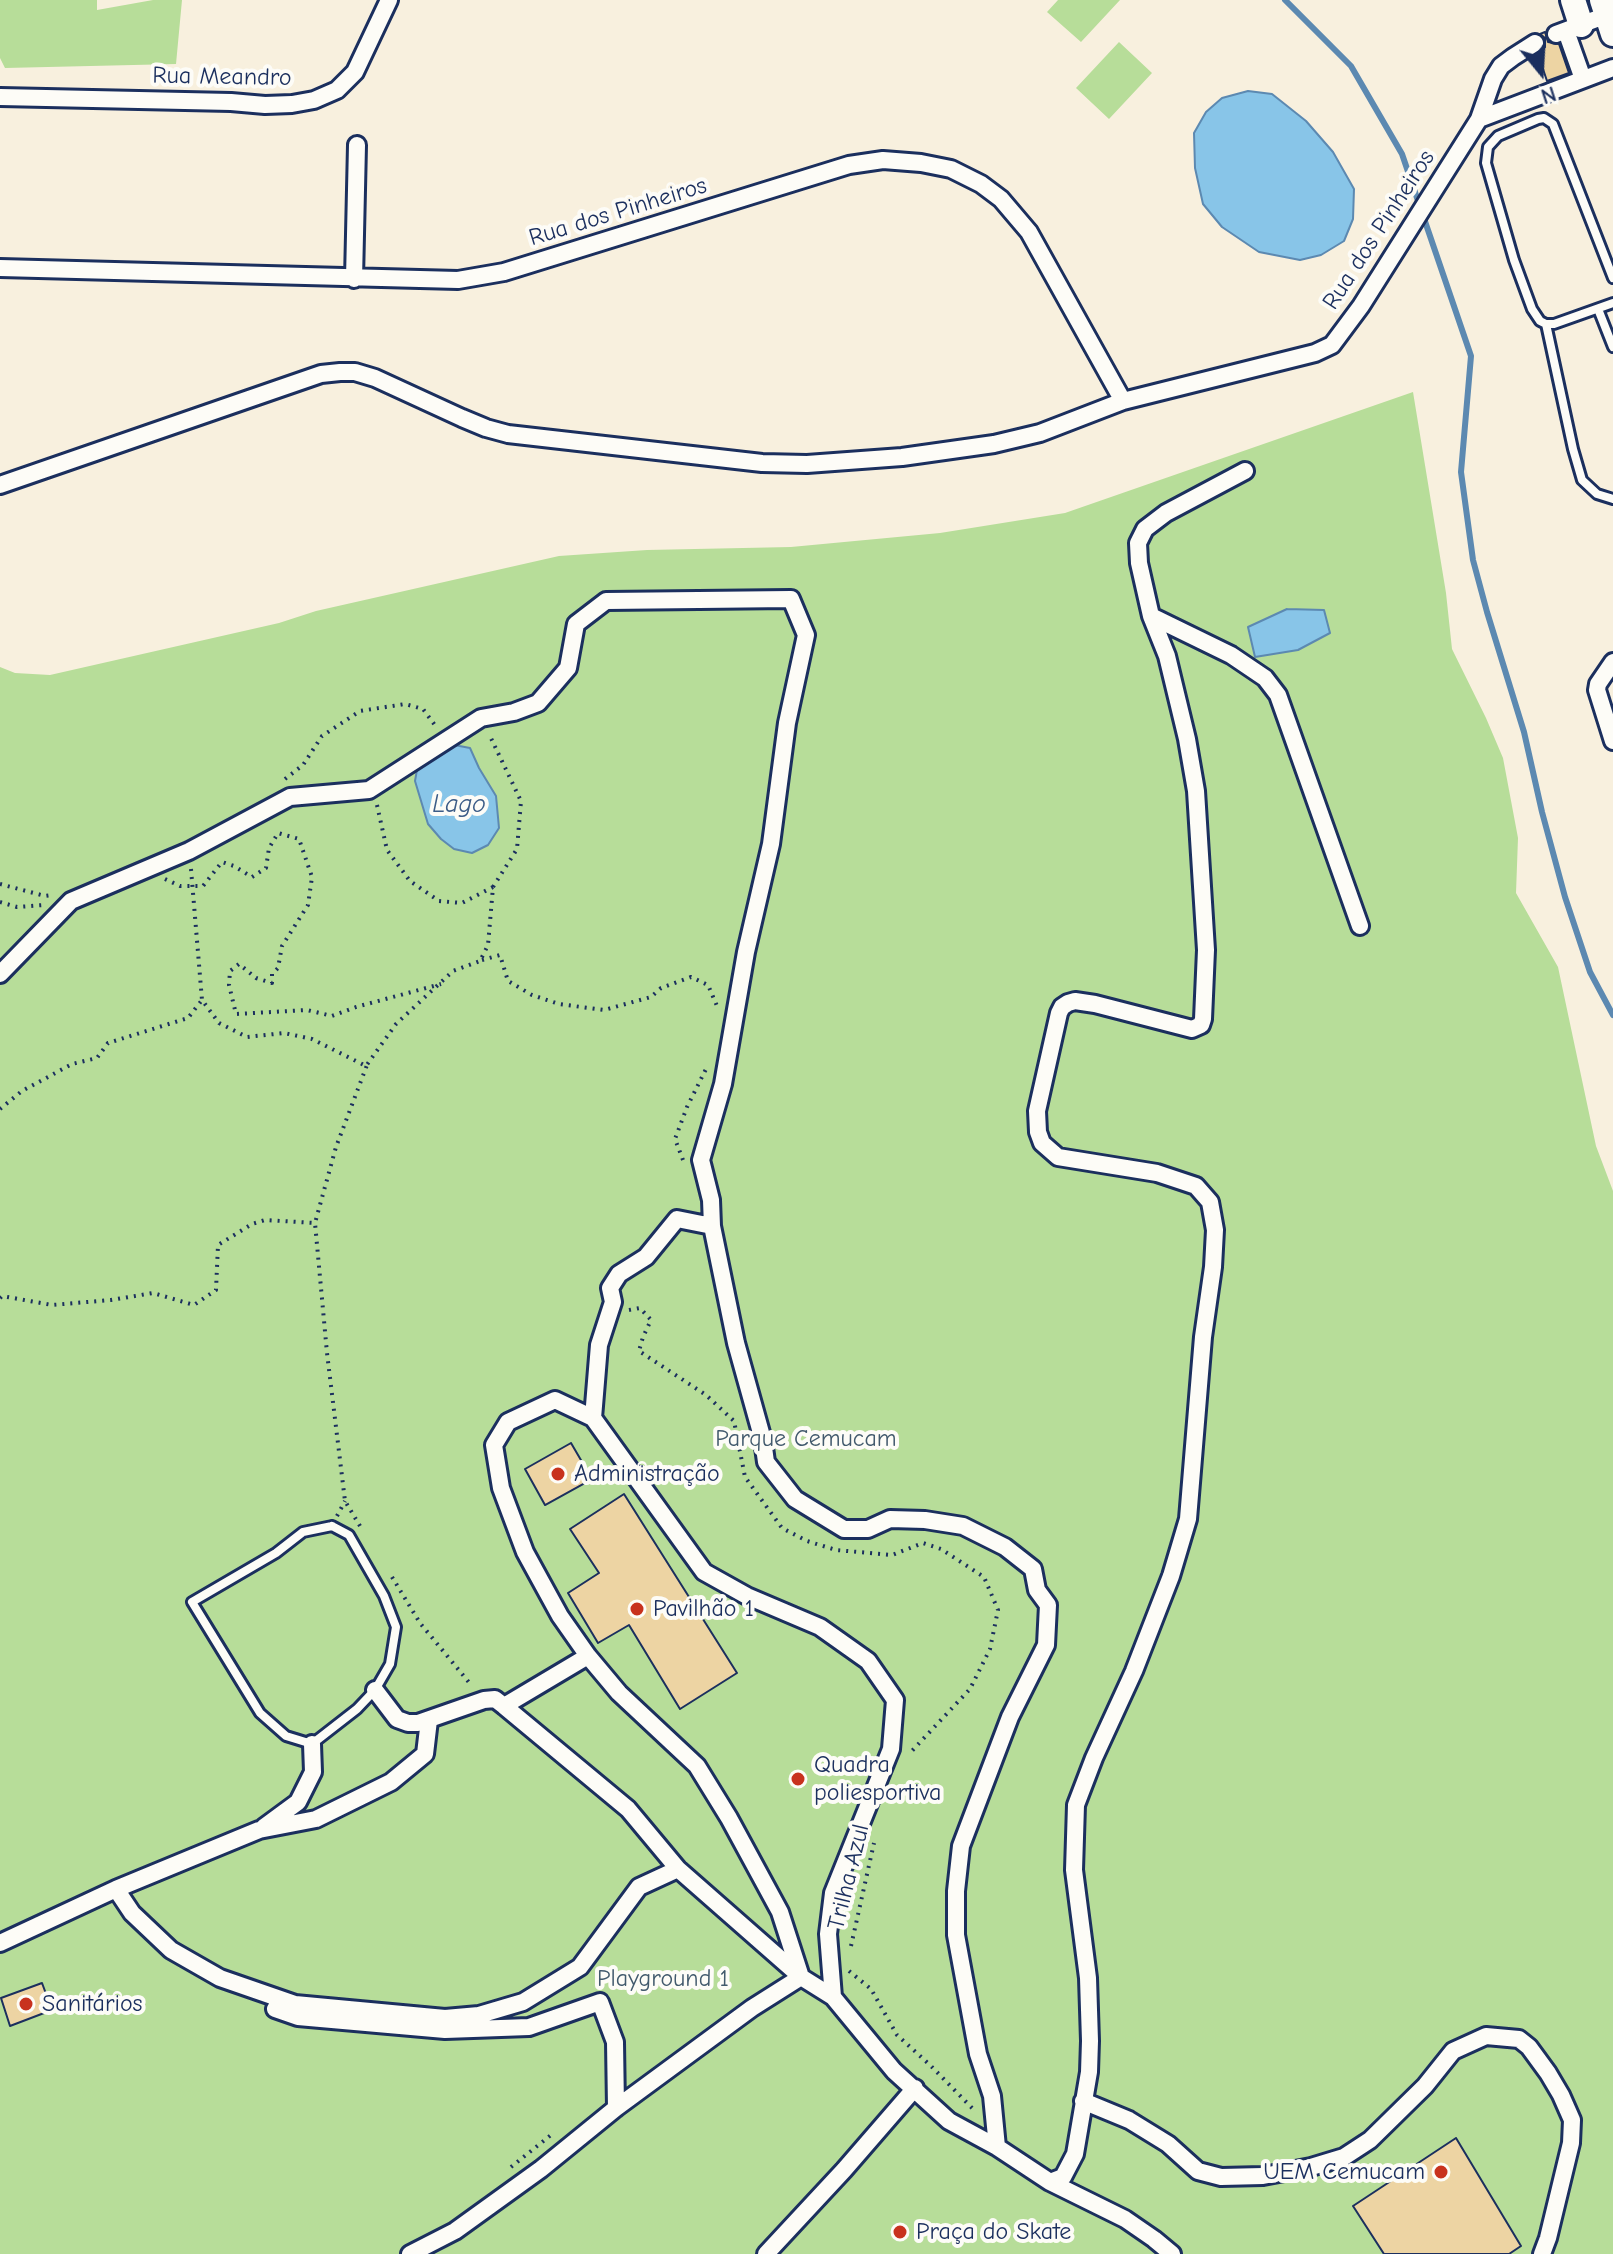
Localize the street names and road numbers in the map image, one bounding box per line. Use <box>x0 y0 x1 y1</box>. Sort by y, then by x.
street label: Rua Meandro <box>152 61 292 93</box>
street label: Rua dos Pinheiros <box>1317 145 1441 315</box>
street label: Rua dos Pinheiros <box>526 171 710 253</box>
street label: Trilha Azul <box>822 1821 876 1933</box>

